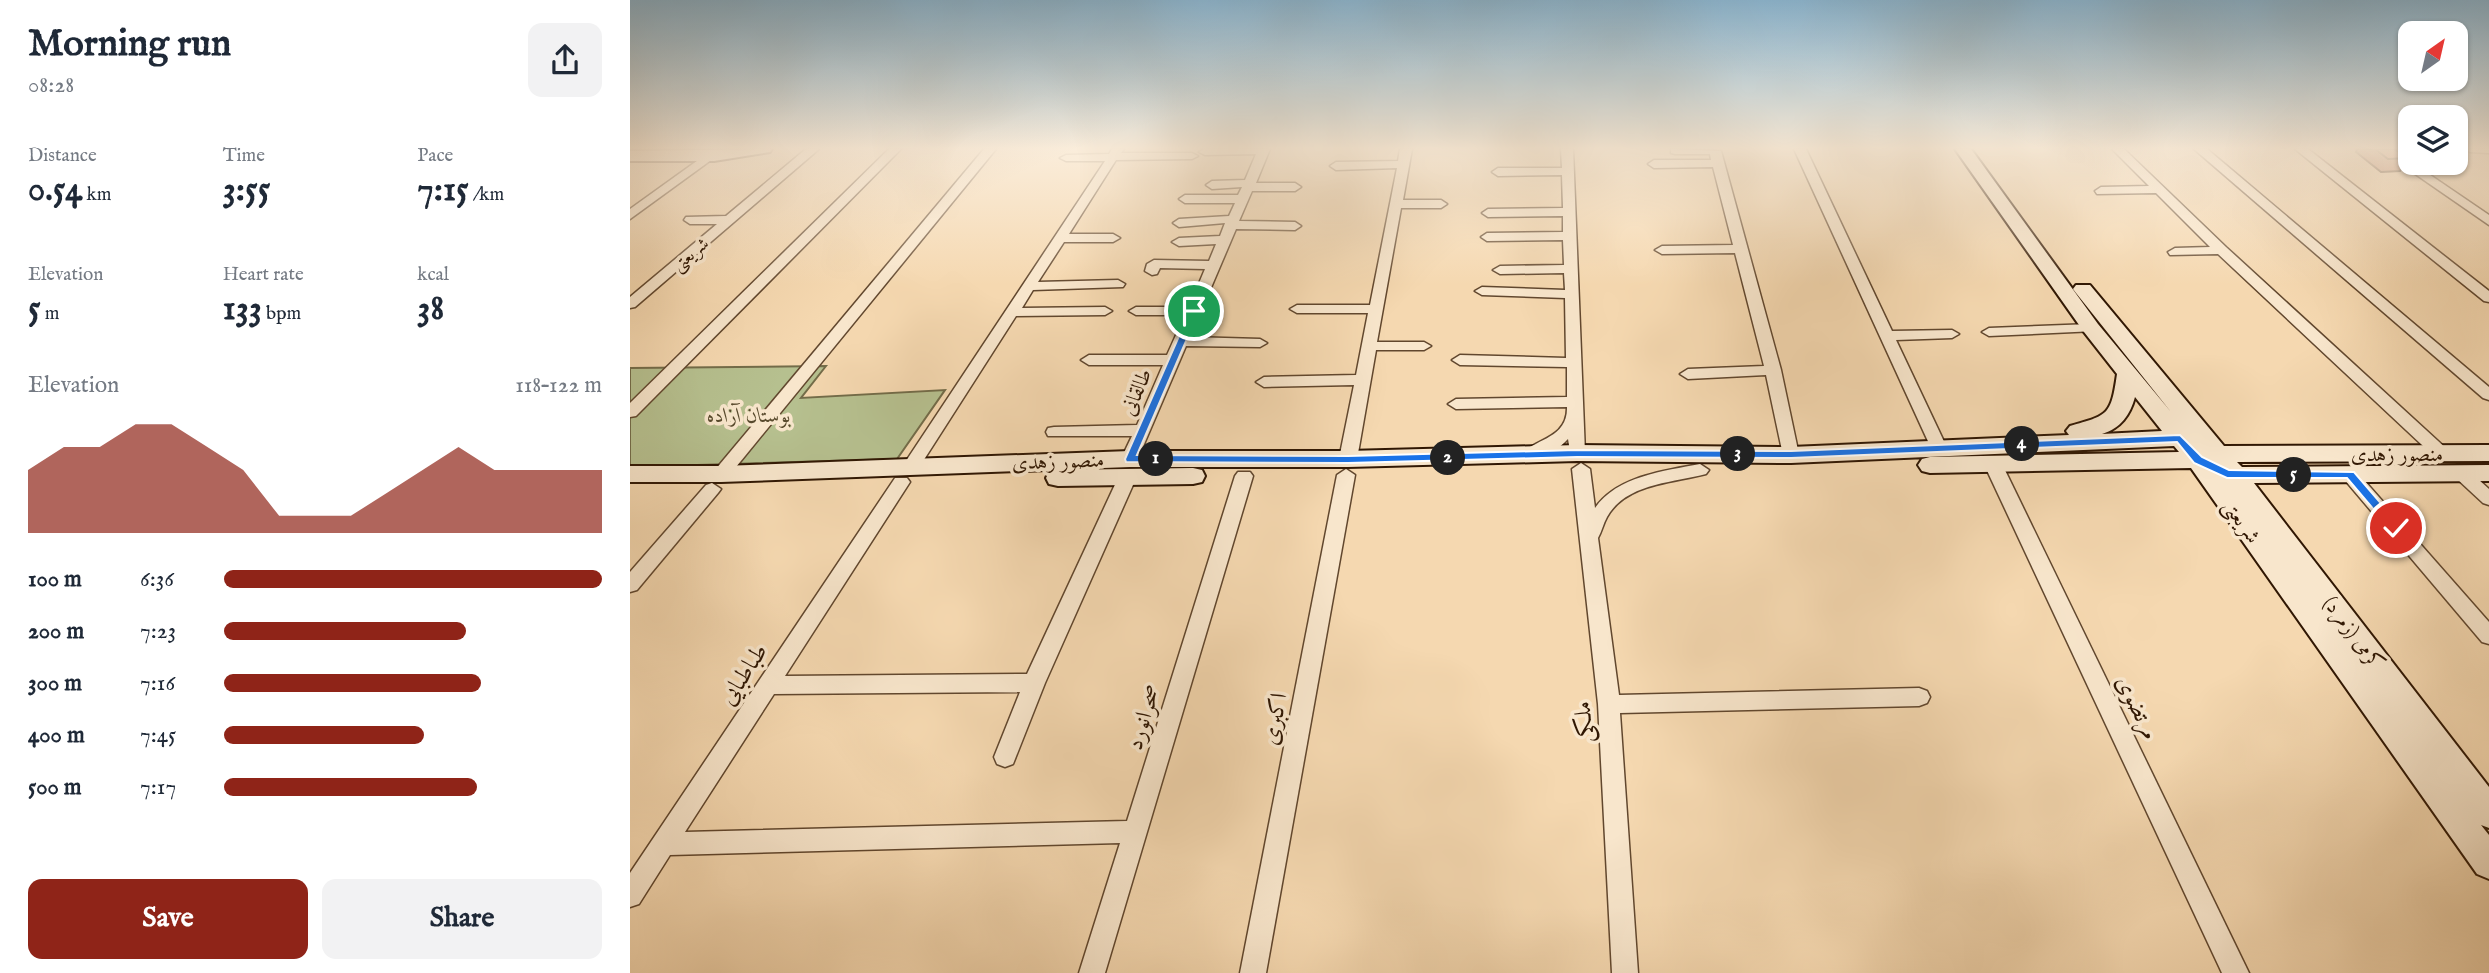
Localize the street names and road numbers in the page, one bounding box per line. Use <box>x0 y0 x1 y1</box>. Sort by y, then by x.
street label: شریعتی <box>668 233 714 277</box>
street label: طالقانی <box>1115 365 1159 420</box>
street label: منصور زهدی <box>2351 442 2443 469</box>
street label: منصور زهدی <box>1011 447 1105 478</box>
street label: شریعتی <box>2216 494 2266 549</box>
street label: کرمی (زمرد) <box>2316 591 2390 676</box>
street label: طباطبایی <box>713 638 776 712</box>
street label: مرتضوی <box>2108 670 2166 745</box>
street label: صحرانورد <box>1120 681 1169 754</box>
street label: اکبری <box>1255 691 1296 748</box>
street label: ملکی <box>1568 700 1601 744</box>

